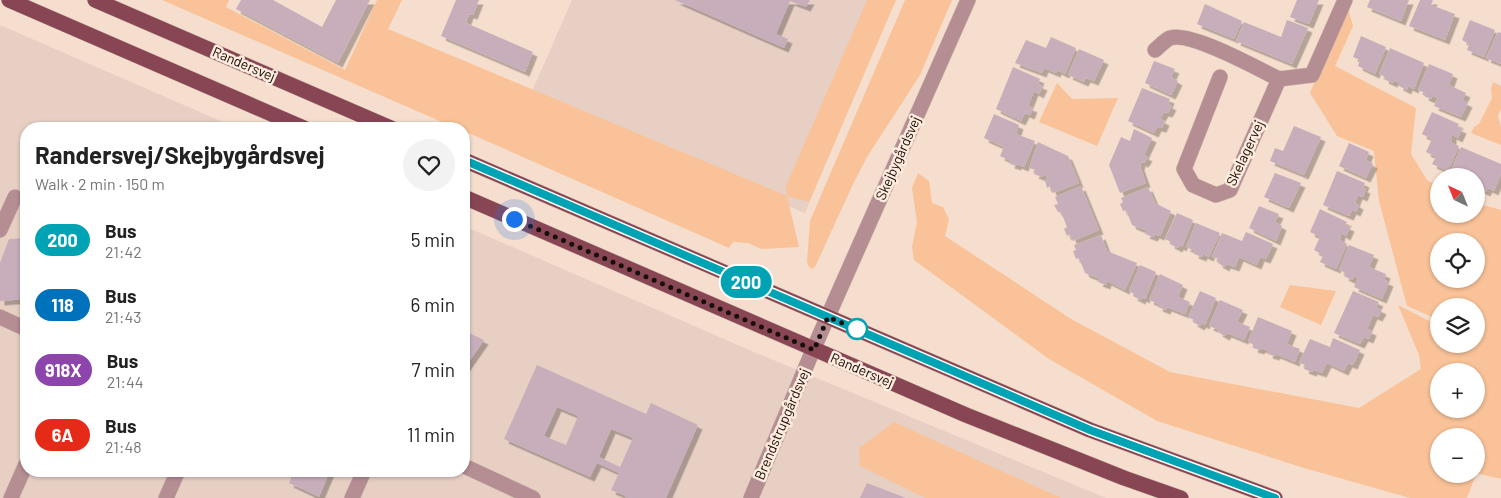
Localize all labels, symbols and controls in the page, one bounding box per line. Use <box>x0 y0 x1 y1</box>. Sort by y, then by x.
street label: Randersvej <box>210 43 278 84</box>
street label: Skejbygårdsvej <box>871 113 924 203</box>
street label: Skelagervej <box>1222 117 1267 188</box>
button: heart <box>403 139 455 191</box>
text: Randersvej/Skejbygårdsvej <box>35 140 325 169</box>
north arrow <box>1430 168 1485 222</box>
map controls <box>1430 168 1485 483</box>
text: Walk · 2 min · 150 m <box>35 174 165 193</box>
your location <box>502 207 527 232</box>
text: Bus <box>105 219 137 242</box>
text: 5 min <box>411 228 455 251</box>
text: 200 <box>47 229 78 251</box>
button: locate <box>1430 233 1485 288</box>
text: 21:42 <box>105 242 142 261</box>
line badge: 200 <box>717 266 775 298</box>
text: 200 <box>731 271 761 293</box>
text: Bus <box>105 284 137 307</box>
text: 6 min <box>411 293 455 316</box>
text: 118 <box>51 294 74 316</box>
button: layers <box>1430 298 1485 353</box>
text: 21:43 <box>105 307 141 326</box>
unlabelled marker <box>846 318 868 340</box>
text: Bus <box>107 349 138 372</box>
street label: Randersvej <box>828 349 896 390</box>
text: 7 min <box>411 358 455 381</box>
text: 918X <box>45 359 82 381</box>
button: + <box>1430 363 1485 418</box>
street label: Brendstrupgårdsvej <box>750 366 813 482</box>
text: 21:44 <box>107 372 144 391</box>
text: Bus <box>105 414 137 437</box>
text: 11 min <box>407 423 455 446</box>
text: 6A <box>52 424 73 446</box>
button: − <box>1430 428 1485 483</box>
text: 21:48 <box>105 437 142 456</box>

